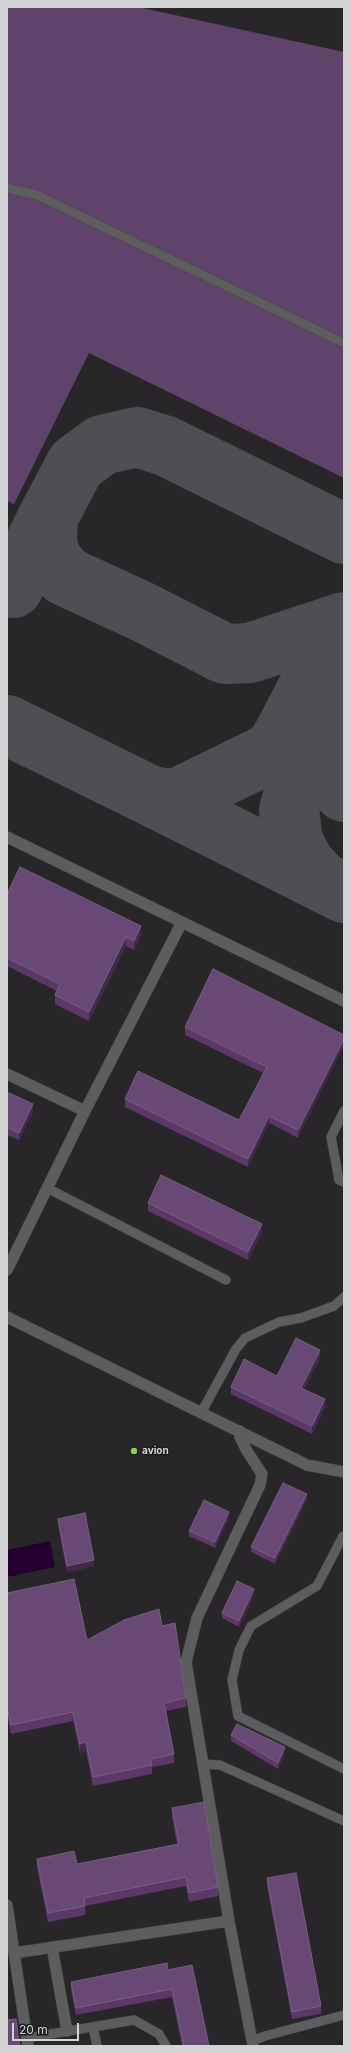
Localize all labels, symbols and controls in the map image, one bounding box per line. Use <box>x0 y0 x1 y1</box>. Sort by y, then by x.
place label: avion <box>142 1445 169 1457</box>
marker: avion <box>129 1446 139 1456</box>
scale bar <box>14 2015 81 2041</box>
text: 20 m <box>19 2022 48 2037</box>

